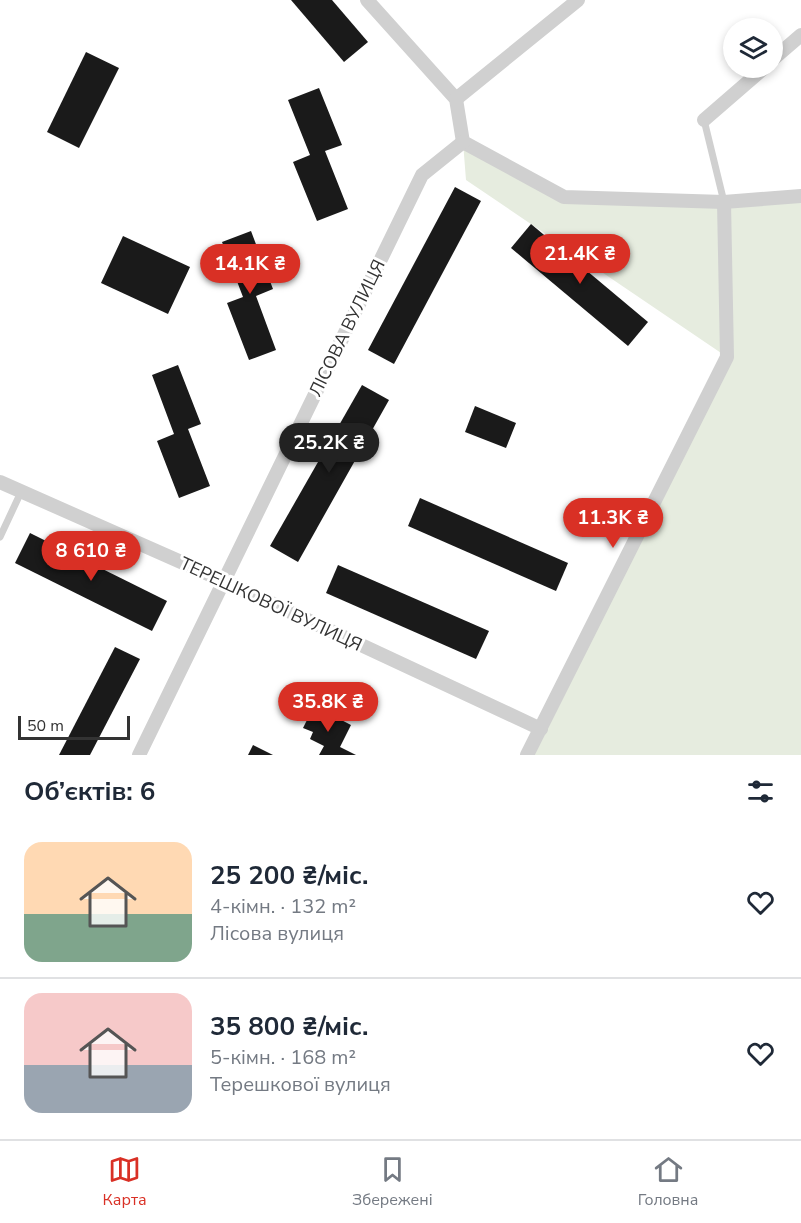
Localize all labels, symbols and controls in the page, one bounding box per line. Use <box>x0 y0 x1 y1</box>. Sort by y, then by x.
map controls <box>723 18 783 78</box>
button: layers <box>723 18 783 78</box>
pin: 21.4K ₴ <box>525 234 635 285</box>
text: 21.4K ₴ <box>544 240 616 267</box>
pin: 14.1K ₴ <box>195 244 305 295</box>
text: 14.1K ₴ <box>214 250 286 277</box>
street label: ЛІСОВА ВУЛИЦЯ <box>303 256 391 400</box>
pin: 25.2K ₴ <box>274 423 384 474</box>
text: 25.2K ₴ <box>293 429 365 456</box>
pin: 11.3K ₴ <box>558 498 668 549</box>
text: 11.3K ₴ <box>577 504 649 531</box>
pin: 8 610 ₴ <box>36 531 146 582</box>
text: 8 610 ₴ <box>56 537 126 564</box>
street label: ТЕРЕШКОВОЇ ВУЛИЦЯ <box>176 551 366 657</box>
pin: 35.8K ₴ <box>273 682 383 733</box>
text: 35.8K ₴ <box>292 688 364 715</box>
scale bar <box>18 713 130 740</box>
text: 50 m <box>27 715 64 737</box>
text: Об’єктів: 6 <box>24 774 155 809</box>
icon: filters <box>744 775 777 808</box>
text: 25 200 ₴/міс. <box>210 858 368 893</box>
icon: home <box>72 866 144 938</box>
icon: heart <box>744 886 777 919</box>
text: 4-кімн. · 132 m² <box>210 893 356 920</box>
text: Лісова вулиця <box>210 920 344 947</box>
text: 35 800 ₴/міс. <box>210 1009 368 1044</box>
icon: home <box>72 1017 144 1089</box>
icon: heart <box>744 1037 777 1070</box>
text: 5-кімн. · 168 m² <box>210 1044 356 1071</box>
text: Терешкової вулиця <box>210 1071 391 1098</box>
tab: Карта <box>103 1153 147 1211</box>
tab: Збережені <box>352 1153 433 1211</box>
tab: Головна <box>638 1153 698 1211</box>

